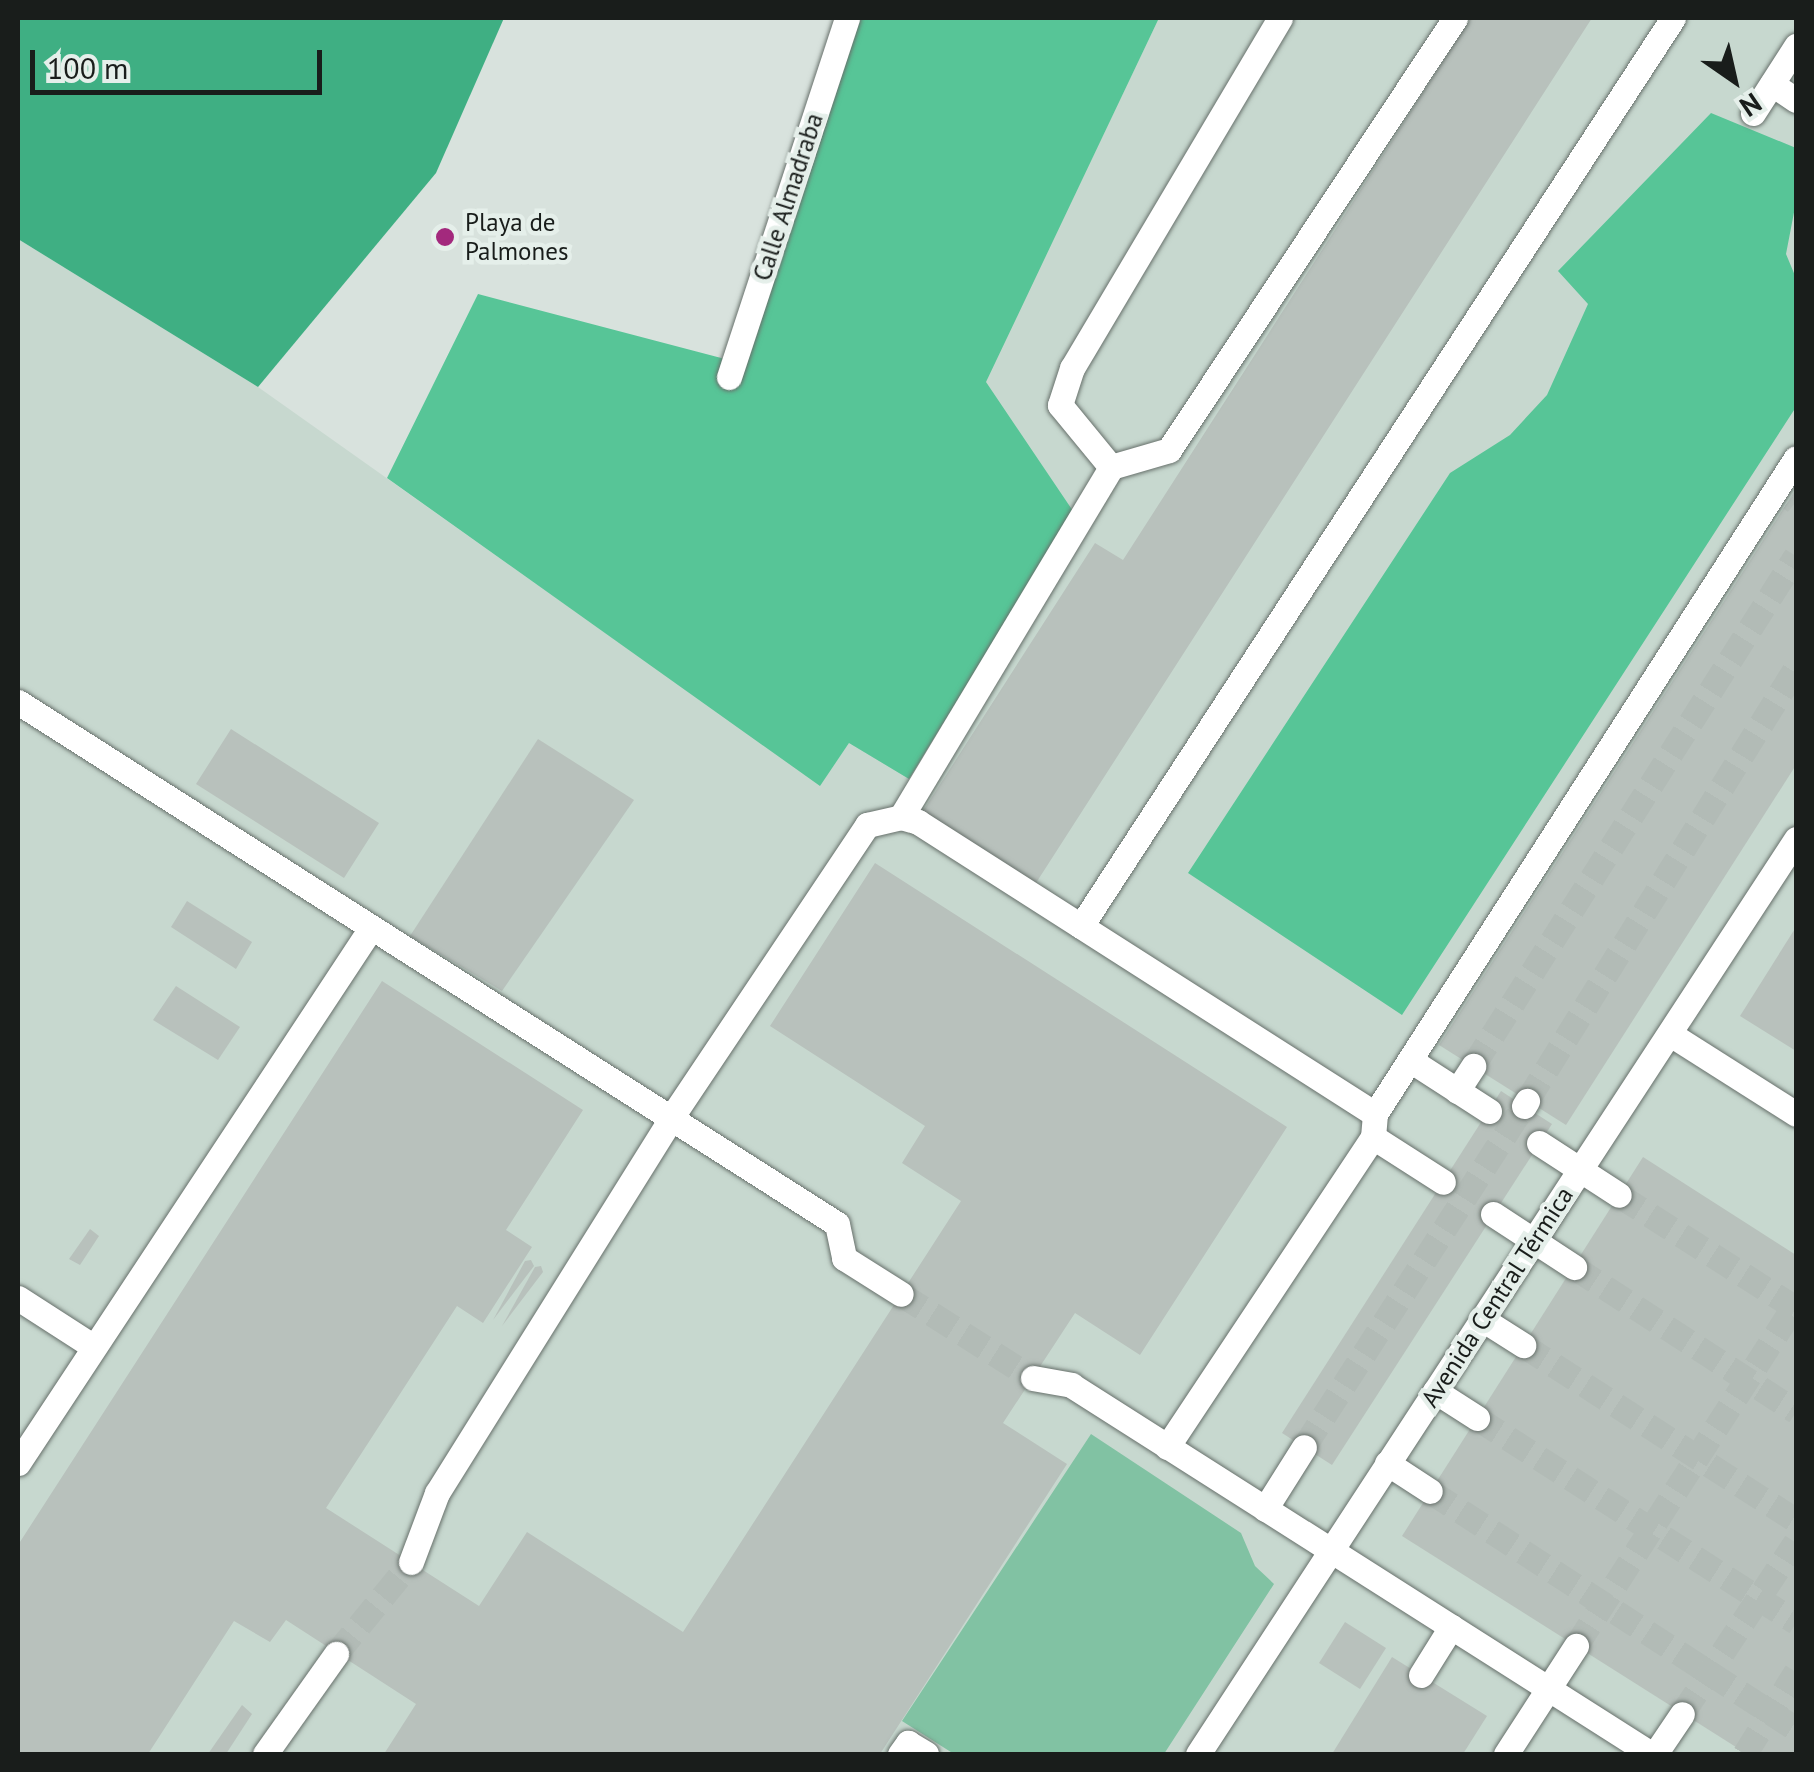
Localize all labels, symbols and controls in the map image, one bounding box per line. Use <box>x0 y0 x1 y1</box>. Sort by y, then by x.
scale bar <box>35 30 328 92</box>
north arrow <box>1684 30 1784 130</box>
text: 100 m <box>47 48 128 87</box>
text: N <box>1733 85 1769 126</box>
street label: Calle Almadraba <box>747 109 829 285</box>
place label: Playa de Palmones <box>465 208 568 267</box>
marker: Playa de Palmones <box>434 226 456 248</box>
street label: Avenida Central Térmica <box>1414 1181 1580 1413</box>

